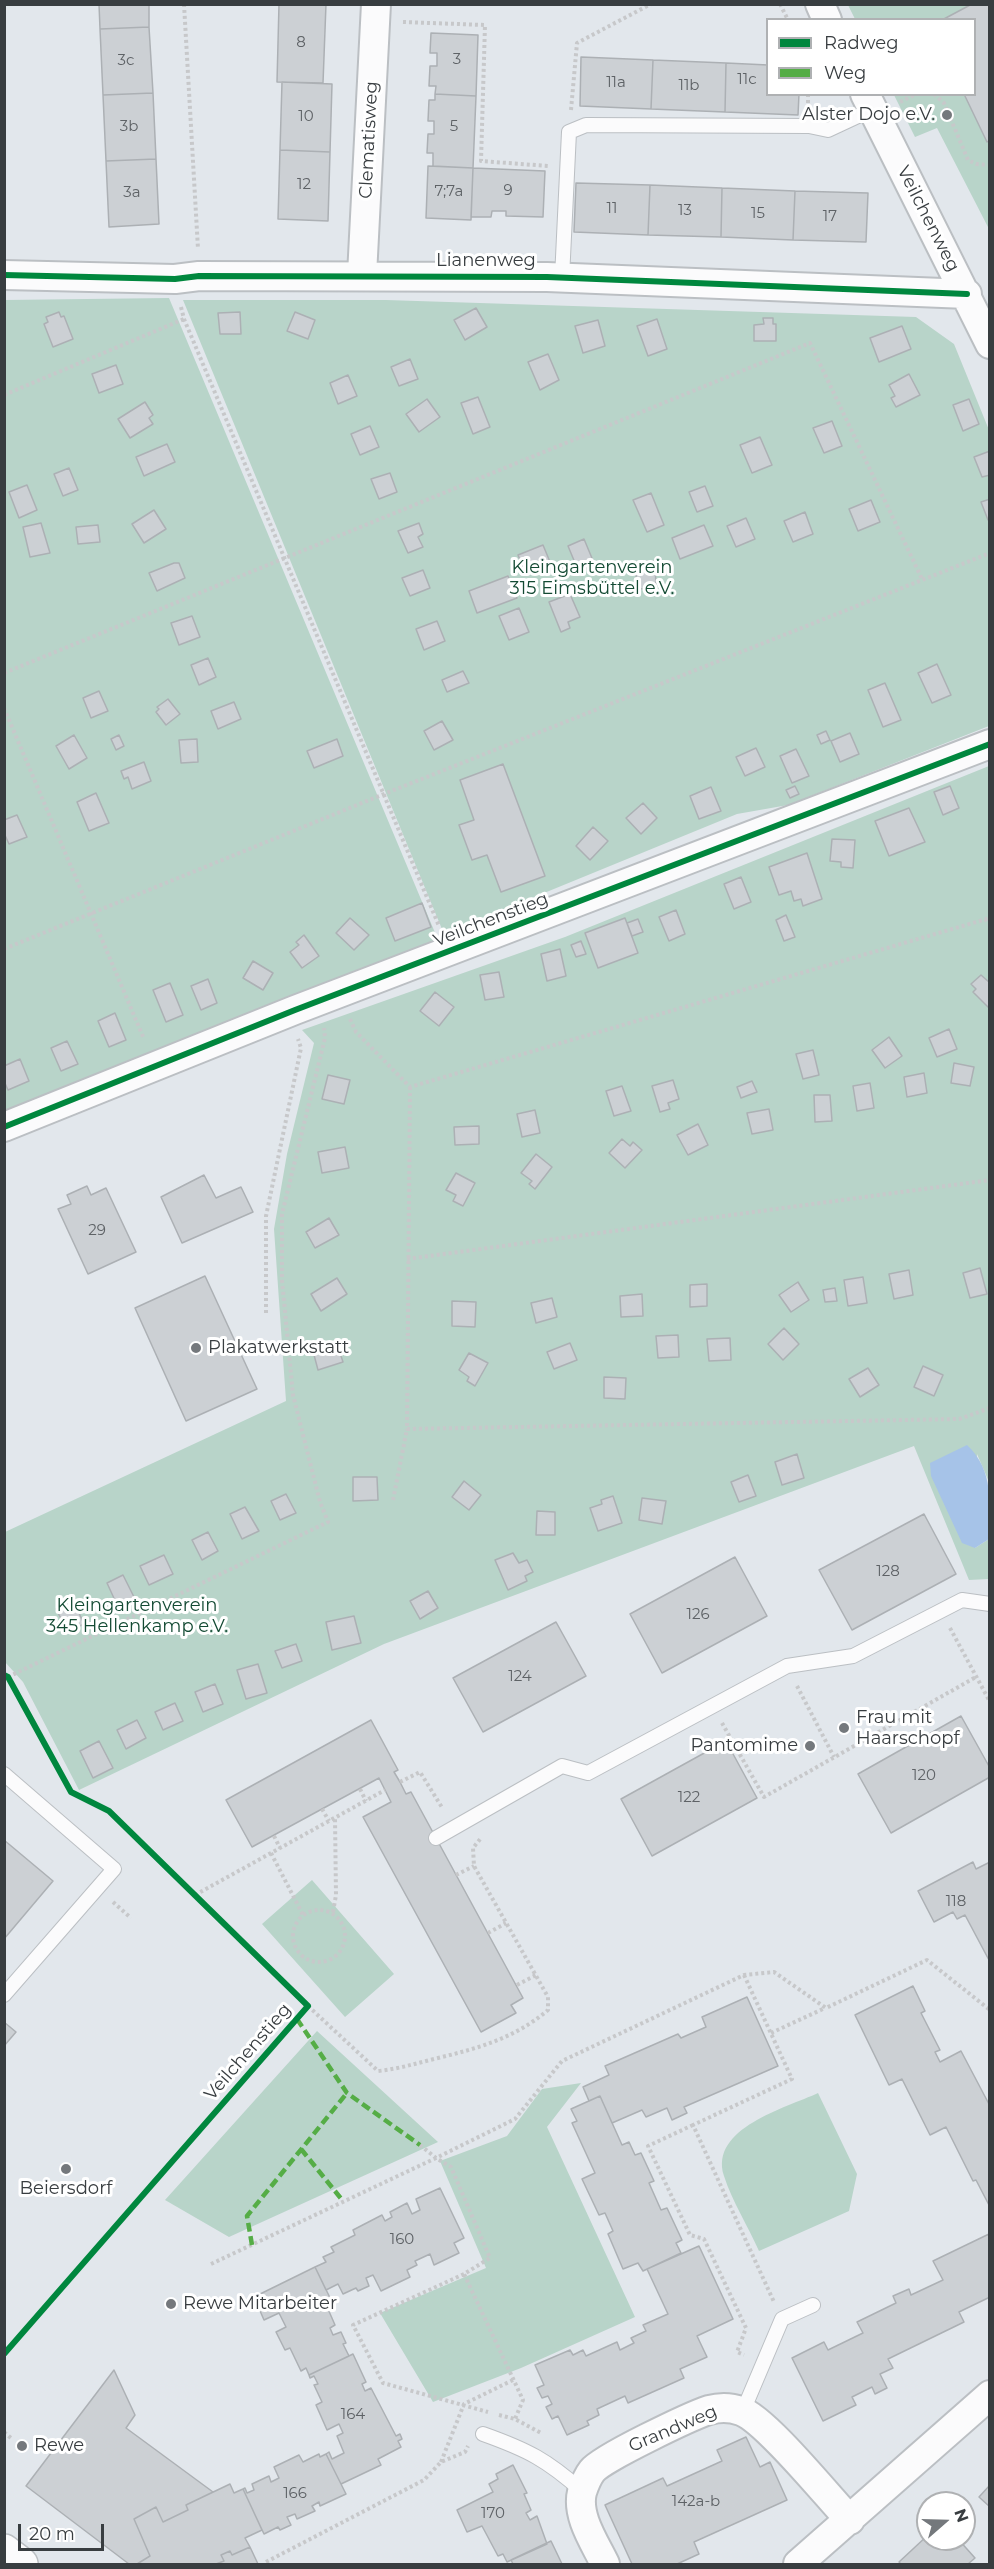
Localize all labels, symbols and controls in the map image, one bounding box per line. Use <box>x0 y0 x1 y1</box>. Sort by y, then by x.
legend <box>766 18 976 96</box>
text: Radweg <box>824 32 899 54</box>
house number: 8 <box>296 34 306 52</box>
house number: 3 <box>453 51 461 69</box>
house number: 3c <box>118 52 134 70</box>
text: Weg <box>824 62 866 84</box>
house number: 11c <box>737 71 757 89</box>
house number: 11a <box>606 74 626 92</box>
house number: 11b <box>679 77 699 95</box>
street label: Clematisweg <box>355 81 383 199</box>
place label: Alster Dojo e.V. <box>802 104 935 126</box>
house number: 10 <box>298 108 314 126</box>
marker: Alster Dojo e.V. <box>940 108 954 122</box>
house number: 3b <box>120 118 138 136</box>
house number: 5 <box>450 118 458 136</box>
street label: Veilchenweg <box>892 162 964 276</box>
house number: 12 <box>297 176 311 194</box>
house number: 9 <box>503 182 513 200</box>
house number: 7;7a <box>435 183 463 201</box>
house number: 3a <box>123 184 141 202</box>
house number: 11 <box>607 200 617 218</box>
house number: 13 <box>678 202 692 220</box>
house number: 15 <box>751 205 765 223</box>
house number: 17 <box>823 208 837 226</box>
street label: Lianenweg <box>436 250 536 272</box>
park label: Kleingartenverein 315 Eimsbüttel e.V. <box>510 557 674 600</box>
street label: Veilchenstieg <box>430 888 552 952</box>
house number: 29 <box>88 1222 106 1240</box>
place label: Plakatwerkstatt <box>208 1337 349 1359</box>
marker: Plakatwerkstatt <box>189 1341 203 1355</box>
house number: 128 <box>876 1563 900 1581</box>
park label: Kleingartenverein 345 Hellenkamp e.V. <box>46 1595 228 1638</box>
house number: 126 <box>686 1606 710 1624</box>
house number: 124 <box>508 1668 532 1686</box>
place label: Frau mit Haarschopf <box>856 1707 960 1750</box>
marker: Frau mit Haarschopf <box>837 1721 851 1735</box>
place label: Pantomime <box>690 1735 798 1757</box>
marker: Pantomime <box>803 1739 817 1753</box>
house number: 120 <box>912 1767 936 1785</box>
house number: 122 <box>678 1789 700 1807</box>
house number: 118 <box>946 1893 966 1911</box>
street label: Veilchenstieg <box>200 1999 296 2105</box>
marker: Beiersdorf <box>59 2162 73 2176</box>
place label: Beiersdorf <box>20 2178 112 2200</box>
house number: 160 <box>390 2231 414 2249</box>
place label: Rewe Mitarbeiter <box>183 2293 337 2315</box>
marker: Rewe Mitarbeiter <box>164 2297 178 2311</box>
street label: Grandweg <box>625 2401 721 2457</box>
house number: 164 <box>341 2406 365 2424</box>
place label: Rewe <box>34 2435 84 2457</box>
marker: Rewe <box>15 2439 29 2453</box>
house number: 166 <box>283 2485 307 2503</box>
north arrow <box>916 2491 976 2551</box>
house number: 142a-b <box>672 2493 720 2511</box>
house number: 170 <box>481 2505 505 2523</box>
text: N <box>950 2506 973 2525</box>
scale bar <box>21 2512 106 2550</box>
text: 20 m <box>29 2523 75 2545</box>

